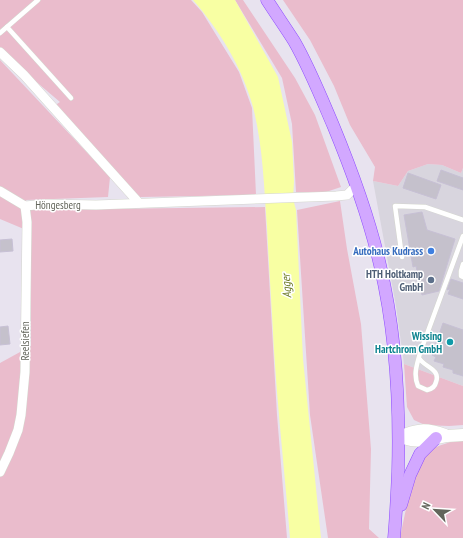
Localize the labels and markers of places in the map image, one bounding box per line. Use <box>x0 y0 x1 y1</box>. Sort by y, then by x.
place label: Autohaus Kudrass <box>352 244 423 258</box>
marker: Autohaus Kudrass <box>426 246 436 256</box>
place label: HTH Holtkamp GmbH <box>366 267 423 294</box>
marker: HTH Holtkamp GmbH <box>426 275 436 285</box>
place label: Wissing Hartchrom GmbH <box>375 329 442 356</box>
marker: Wissing Hartchrom GmbH <box>445 337 455 347</box>

